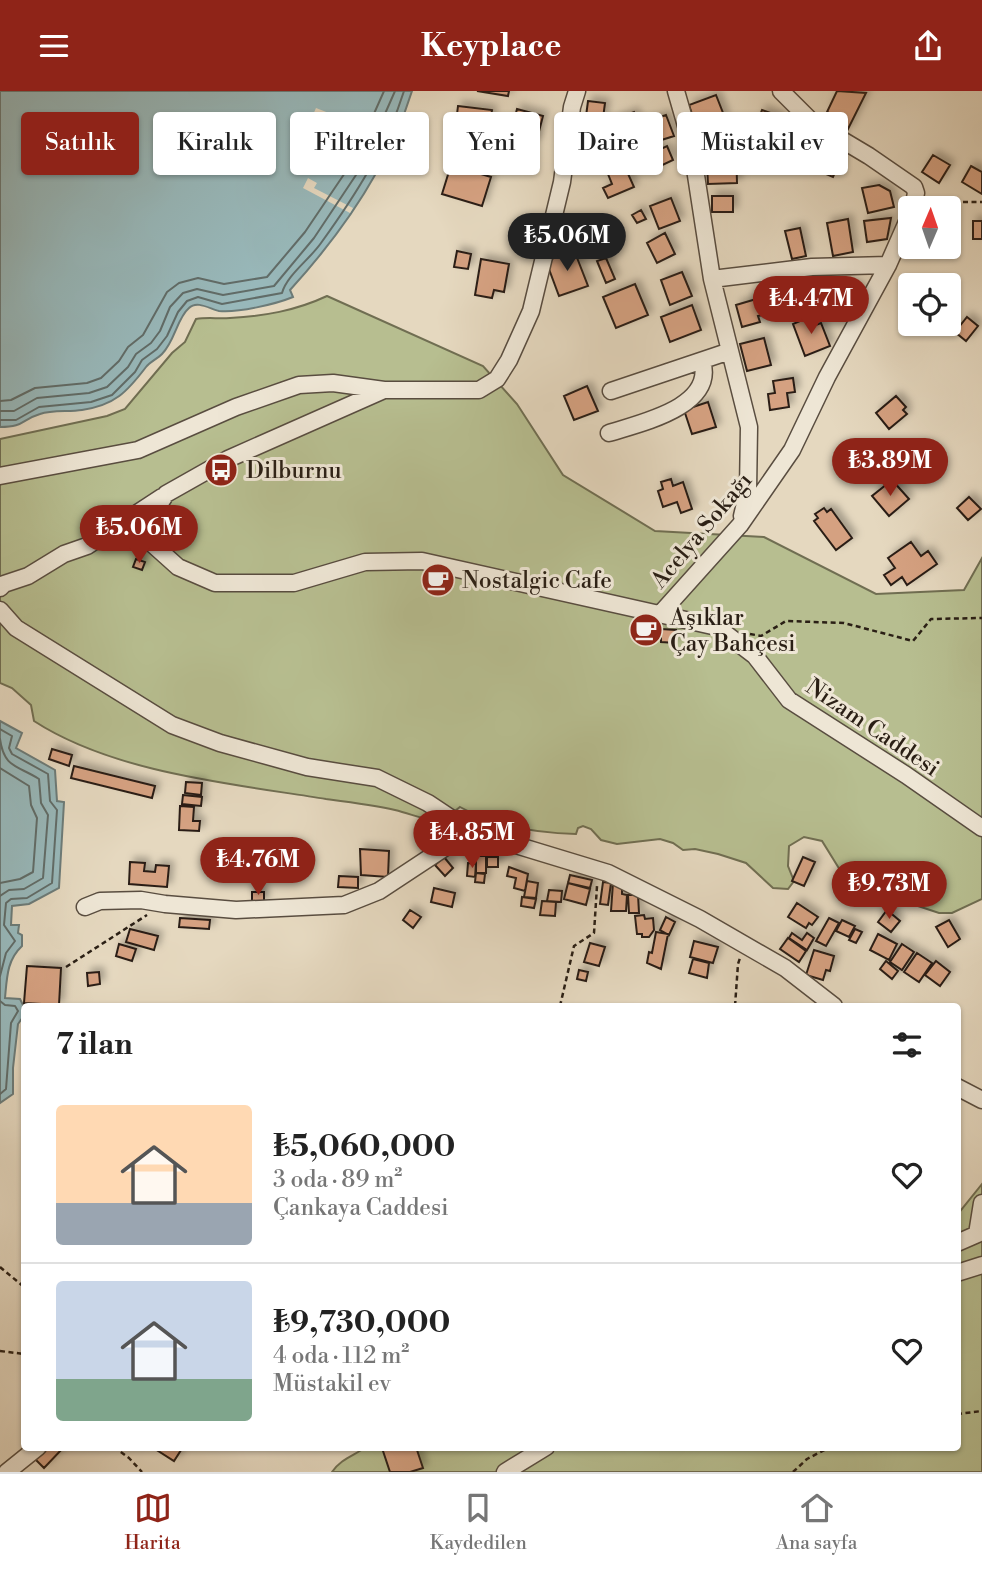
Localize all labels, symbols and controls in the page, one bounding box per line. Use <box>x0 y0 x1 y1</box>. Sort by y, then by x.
text: Keyplace <box>421 26 561 66</box>
icon: menu <box>35 27 73 65</box>
icon: share <box>909 27 947 65</box>
chip: Satılık <box>21 112 139 175</box>
chip: Kiralık <box>153 112 276 175</box>
chip: Filtreler <box>290 112 429 175</box>
chip: Yeni <box>443 112 540 175</box>
chip: Daire <box>554 112 663 175</box>
chip: Müstakil ev <box>677 112 848 175</box>
north arrow <box>898 196 961 259</box>
map controls <box>898 196 961 336</box>
pin: ₺5.06M <box>510 213 624 273</box>
text: ₺5.06M <box>524 222 610 250</box>
button: locate <box>898 273 961 336</box>
pin: ₺4.47M <box>754 277 868 336</box>
text: ₺4.47M <box>769 285 853 313</box>
pin: ₺3.89M <box>833 439 947 498</box>
text: ₺3.89M <box>848 447 932 475</box>
bus stop icon: Dilburnu <box>202 451 240 489</box>
place label: Dilburnu <box>246 457 342 485</box>
street label: Acelya Sokağı <box>645 467 758 595</box>
pin: ₺5.06M <box>82 505 196 565</box>
text: ₺5.06M <box>96 514 182 542</box>
cafe icon: Nostalgic Cafe <box>419 561 457 599</box>
place label: Nostalgic Cafe <box>462 567 612 595</box>
place label: Aşıklar Çay Bahçesi <box>669 604 796 658</box>
cafe icon: Aşıklar Çay Bahçesi <box>627 611 665 649</box>
street label: Nizam Caddesi <box>800 673 945 783</box>
pin: ₺4.85M <box>415 811 529 870</box>
text: ₺4.85M <box>429 819 515 847</box>
pin: ₺4.76M <box>201 837 315 897</box>
text: ₺4.76M <box>216 846 300 874</box>
pin: ₺9.73M <box>832 861 946 921</box>
text: ₺9.73M <box>848 870 930 898</box>
text: 7 ilan <box>56 1026 133 1064</box>
icon: filters <box>888 1026 926 1064</box>
text: ₺5,060,000 <box>273 1128 455 1166</box>
icon: home <box>112 1133 196 1217</box>
icon: heart <box>888 1156 926 1194</box>
text: 3 oda · 89 m² <box>273 1166 402 1194</box>
text: Çankaya Caddesi <box>273 1194 449 1222</box>
text: ₺9,730,000 <box>273 1304 450 1342</box>
icon: home <box>112 1309 196 1393</box>
icon: heart <box>888 1332 926 1370</box>
text: 4 oda · 112 m² <box>273 1342 409 1370</box>
text: Müstakil ev <box>273 1370 391 1398</box>
tab: Harita <box>125 1489 181 1555</box>
tab: Kaydedilen <box>430 1489 527 1555</box>
tab: Ana sayfa <box>776 1489 857 1555</box>

